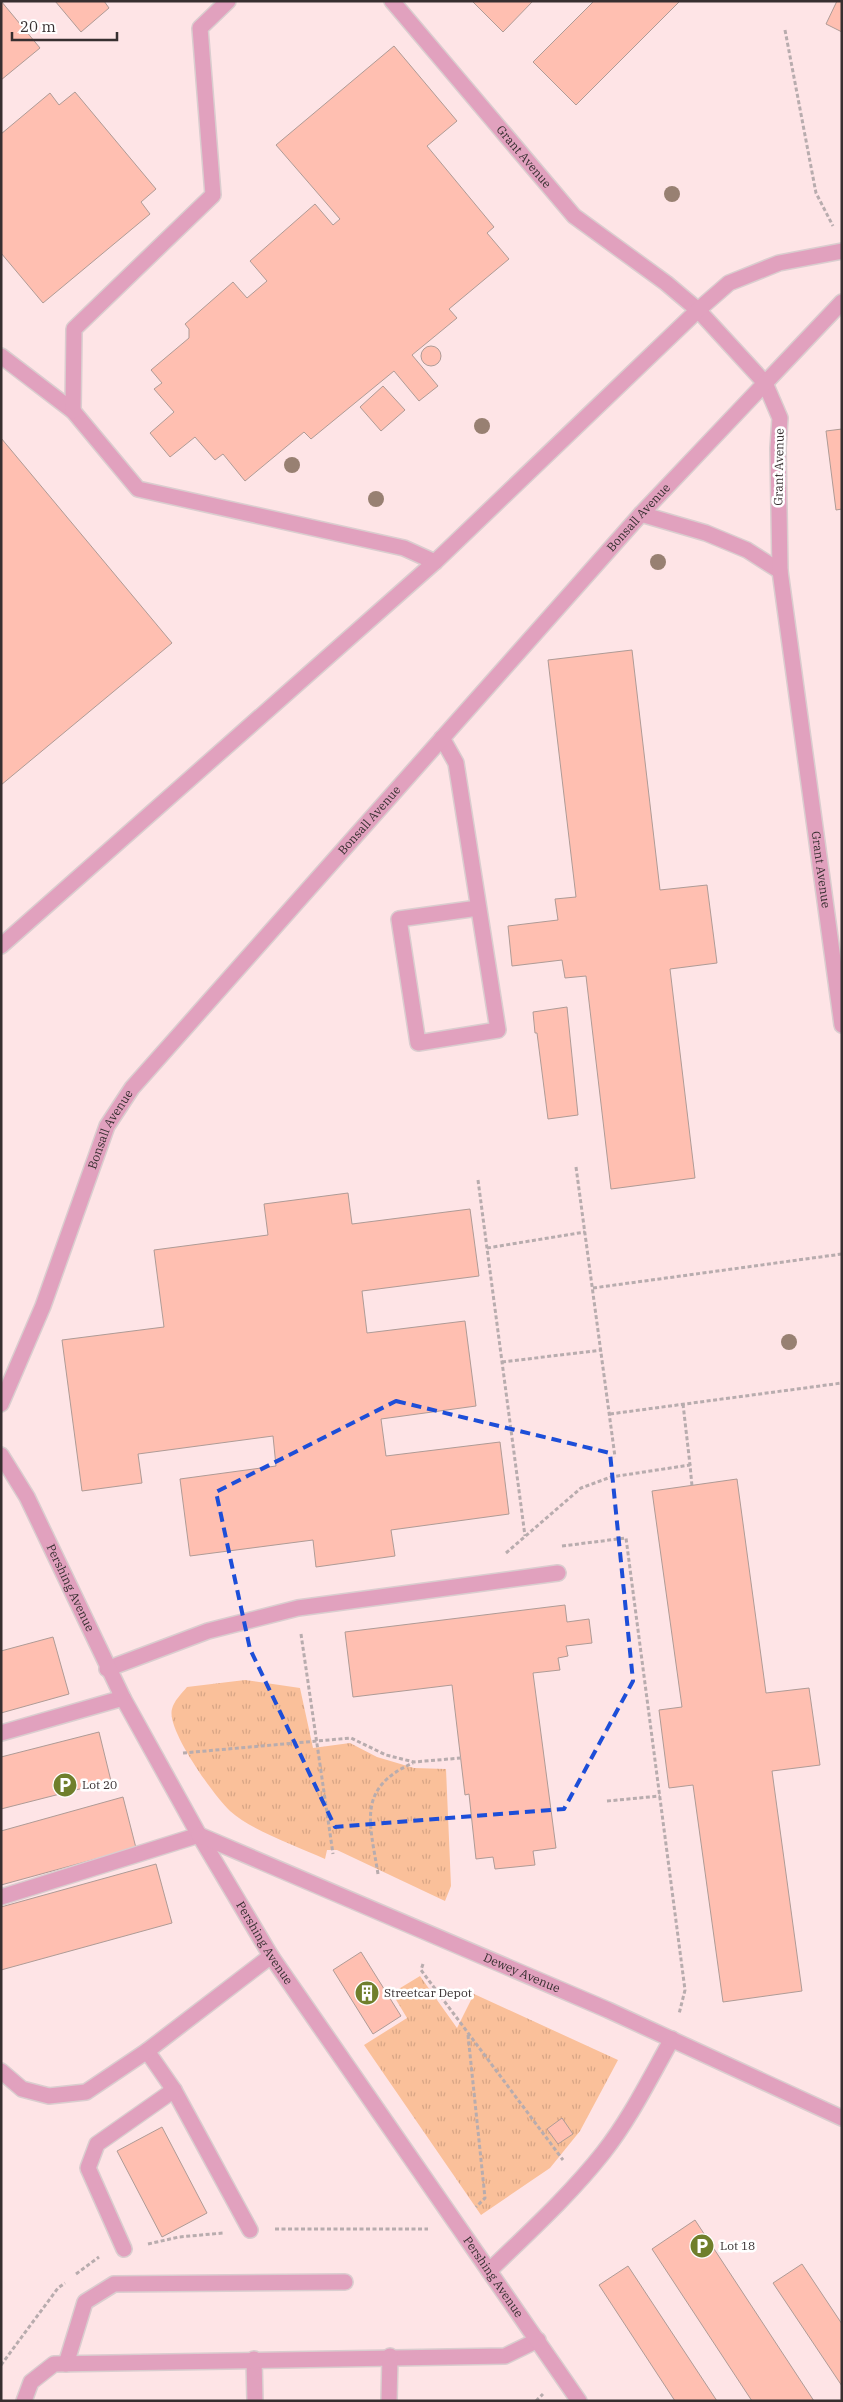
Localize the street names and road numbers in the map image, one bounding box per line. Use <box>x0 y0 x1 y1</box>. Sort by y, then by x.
street label: Grant Avenue <box>493 122 555 191</box>
street label: Grant Avenue <box>770 428 787 506</box>
street label: Bonsall Avenue <box>603 480 673 554</box>
street label: Bonsall Avenue <box>335 782 404 858</box>
street label: Grant Avenue <box>809 830 834 909</box>
street label: Bonsall Avenue <box>84 1087 136 1171</box>
street label: Pershing Avenue <box>43 1541 98 1634</box>
street label: Pershing Avenue <box>233 1898 296 1987</box>
street label: Dewey Avenue <box>481 1950 563 1996</box>
street label: Pershing Avenue <box>460 2233 527 2320</box>

